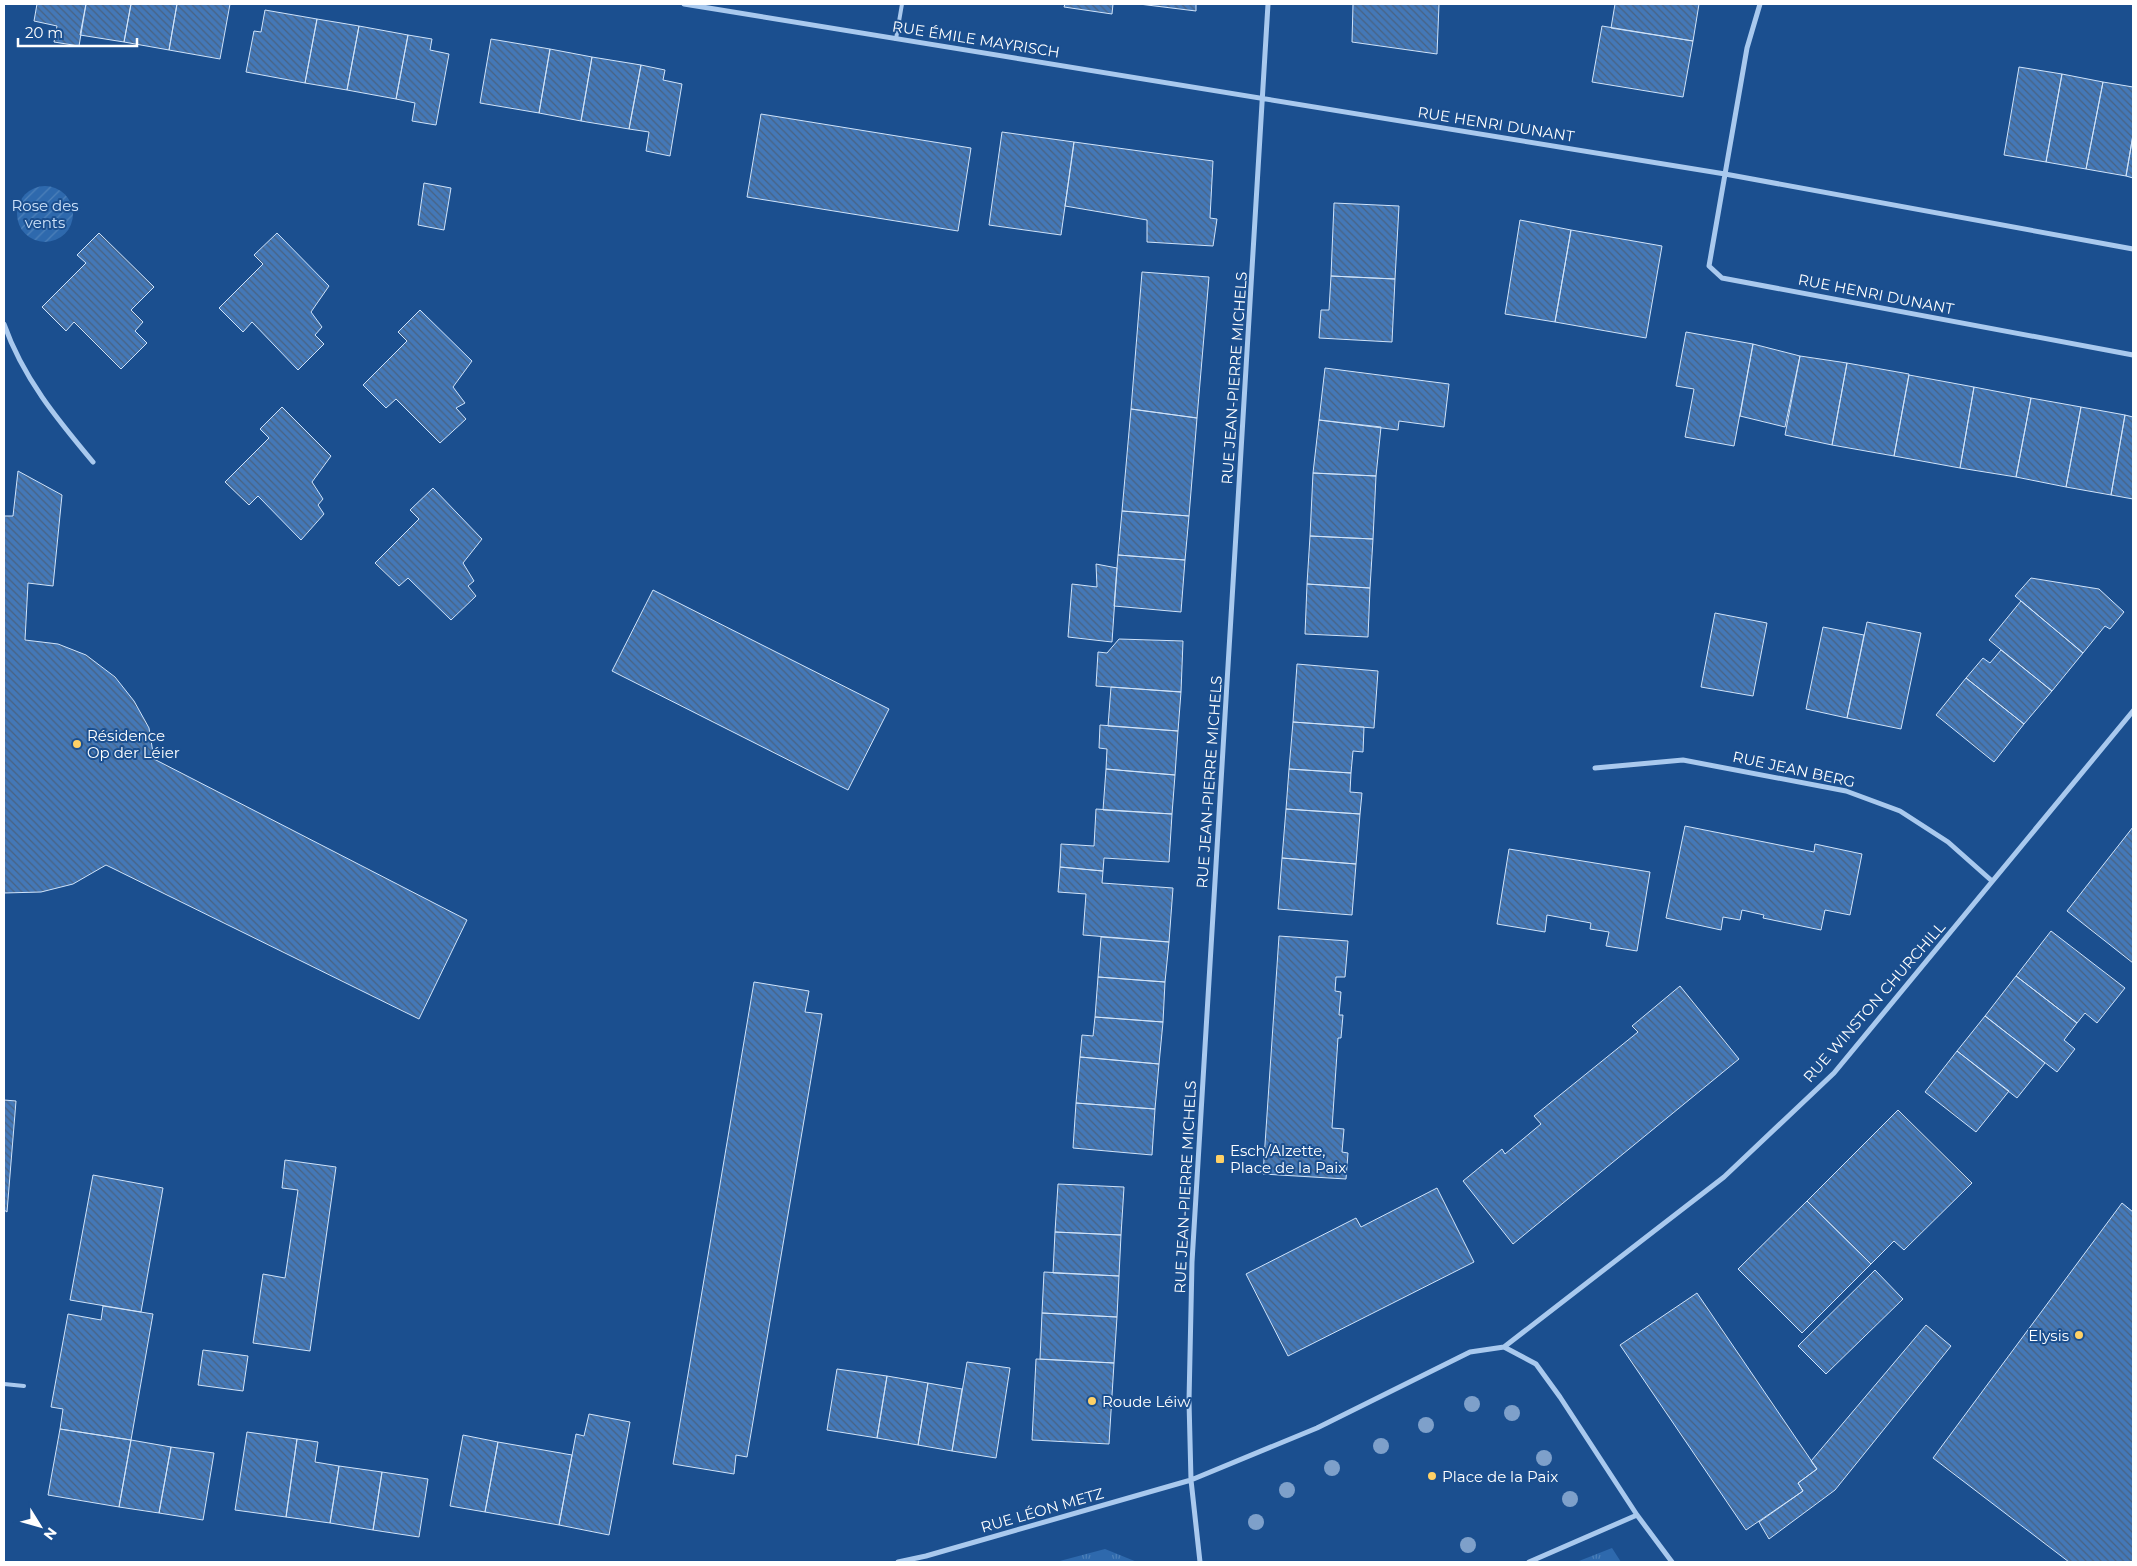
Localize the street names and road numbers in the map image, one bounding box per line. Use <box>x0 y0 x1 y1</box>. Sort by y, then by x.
street label: RUE ÉMILE MAYRISCH <box>891 16 1061 62</box>
street label: RUE HENRI DUNANT <box>1416 102 1576 146</box>
street label: RUE HENRI DUNANT <box>1796 270 1956 319</box>
street label: RUE JEAN-PIERRE MICHELS <box>1217 271 1251 485</box>
street label: RUE JEAN-PIERRE MICHELS <box>1192 675 1226 889</box>
street label: RUE JEAN BERG <box>1731 747 1857 791</box>
street label: RUE WINSTON CHURCHILL <box>1799 918 1949 1086</box>
street label: RUE JEAN-PIERRE MICHELS <box>1170 1080 1200 1294</box>
street label: RUE LÉON METZ <box>978 1483 1106 1537</box>

